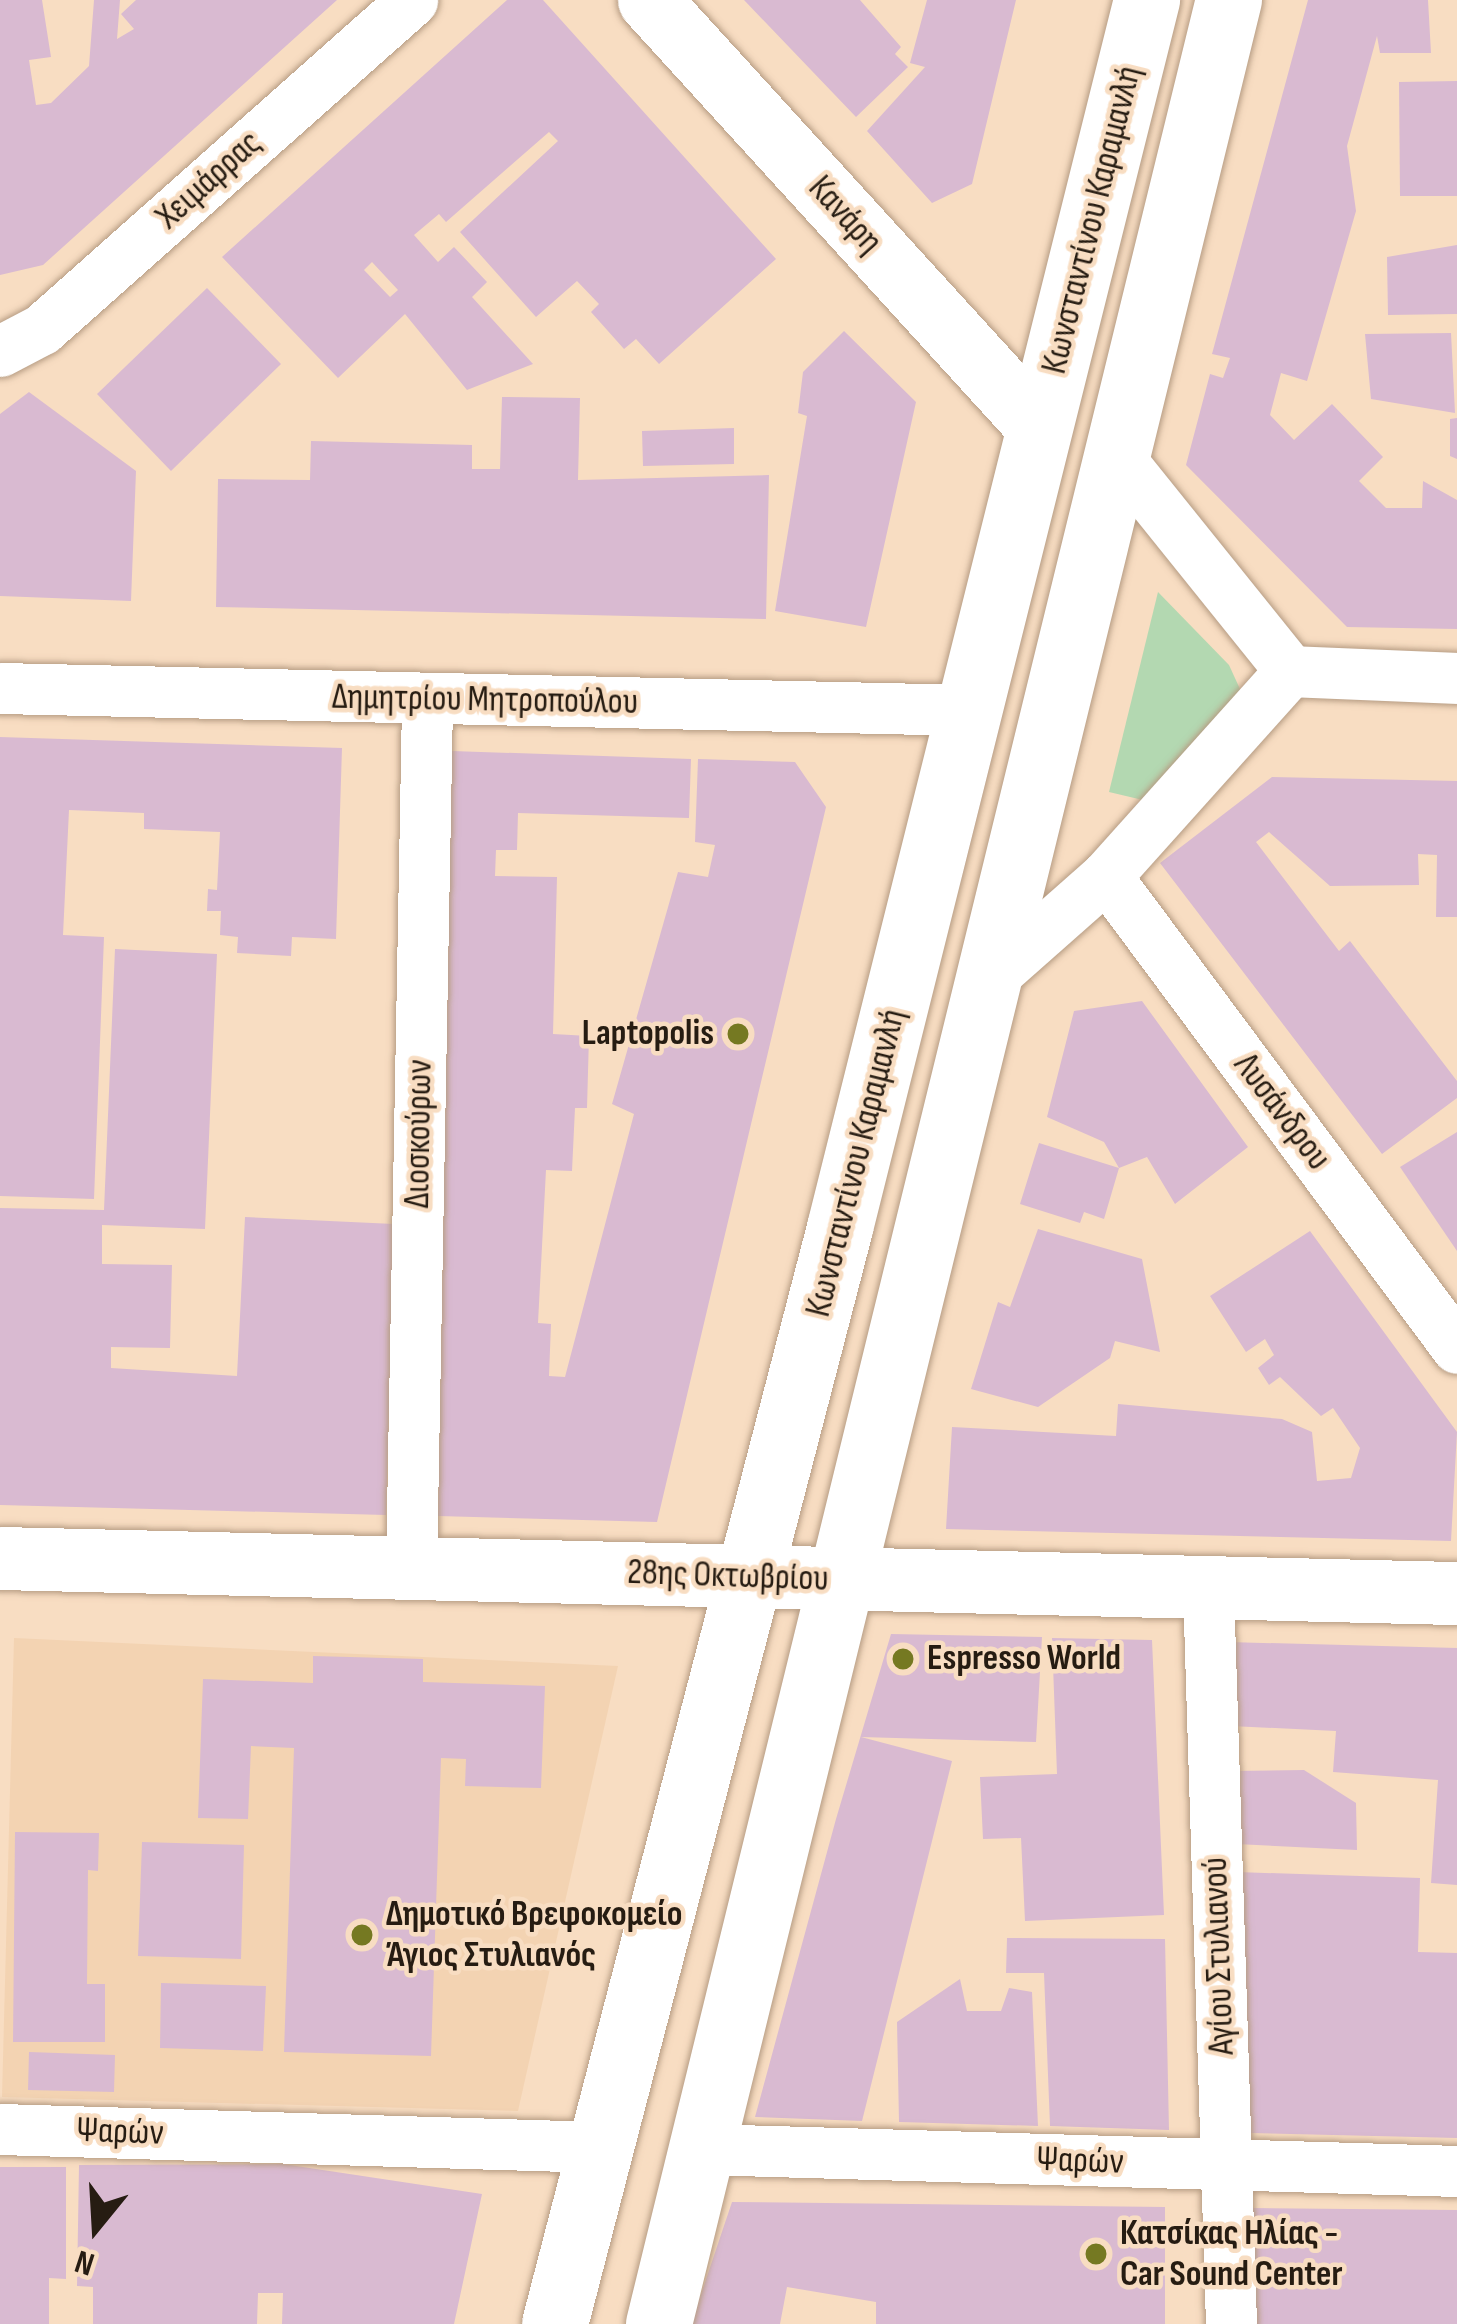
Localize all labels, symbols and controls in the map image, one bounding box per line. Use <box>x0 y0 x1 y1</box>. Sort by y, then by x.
street label: Κωνσταντίνου Καραμανλή <box>1033 62 1151 378</box>
street label: Χειμάρρας <box>147 122 271 238</box>
street label: Κανάρη <box>799 167 891 263</box>
street label: Δημητρίου Μητροπούλου <box>332 676 638 724</box>
street label: Κωνσταντίνου Καραμανλή <box>797 1005 915 1321</box>
place label: Laptopolis <box>582 1012 714 1056</box>
marker: Laptopolis <box>725 1021 751 1047</box>
street label: Λυσάνδρου <box>1224 1045 1340 1179</box>
street label: Διοσκούρων <box>396 1059 442 1209</box>
street label: 28ης Οκτωβρίου <box>627 1551 829 1601</box>
place label: Espresso World <box>927 1637 1121 1681</box>
marker: Espresso World <box>890 1646 916 1672</box>
street label: Αγίου Στυλιανού <box>1194 1856 1244 2056</box>
place label: Δημοτικό Βρεφοκομείο Άγιος Στυλιανός <box>386 1892 683 1977</box>
marker: Δημοτικό Βρεφοκομείο Άγιος Στυλιανός <box>349 1922 375 1948</box>
street label: Ψαρών <box>76 2109 164 2155</box>
street label: Ψαρών <box>1036 2138 1124 2184</box>
north arrow <box>36 2168 156 2288</box>
place label: Κατσίκας Ηλίας - Car Sound Center <box>1120 2211 1343 2296</box>
text: N <box>70 2240 99 2284</box>
marker: Κατσίκας Ηλίας - Car Sound Center <box>1083 2241 1109 2267</box>

